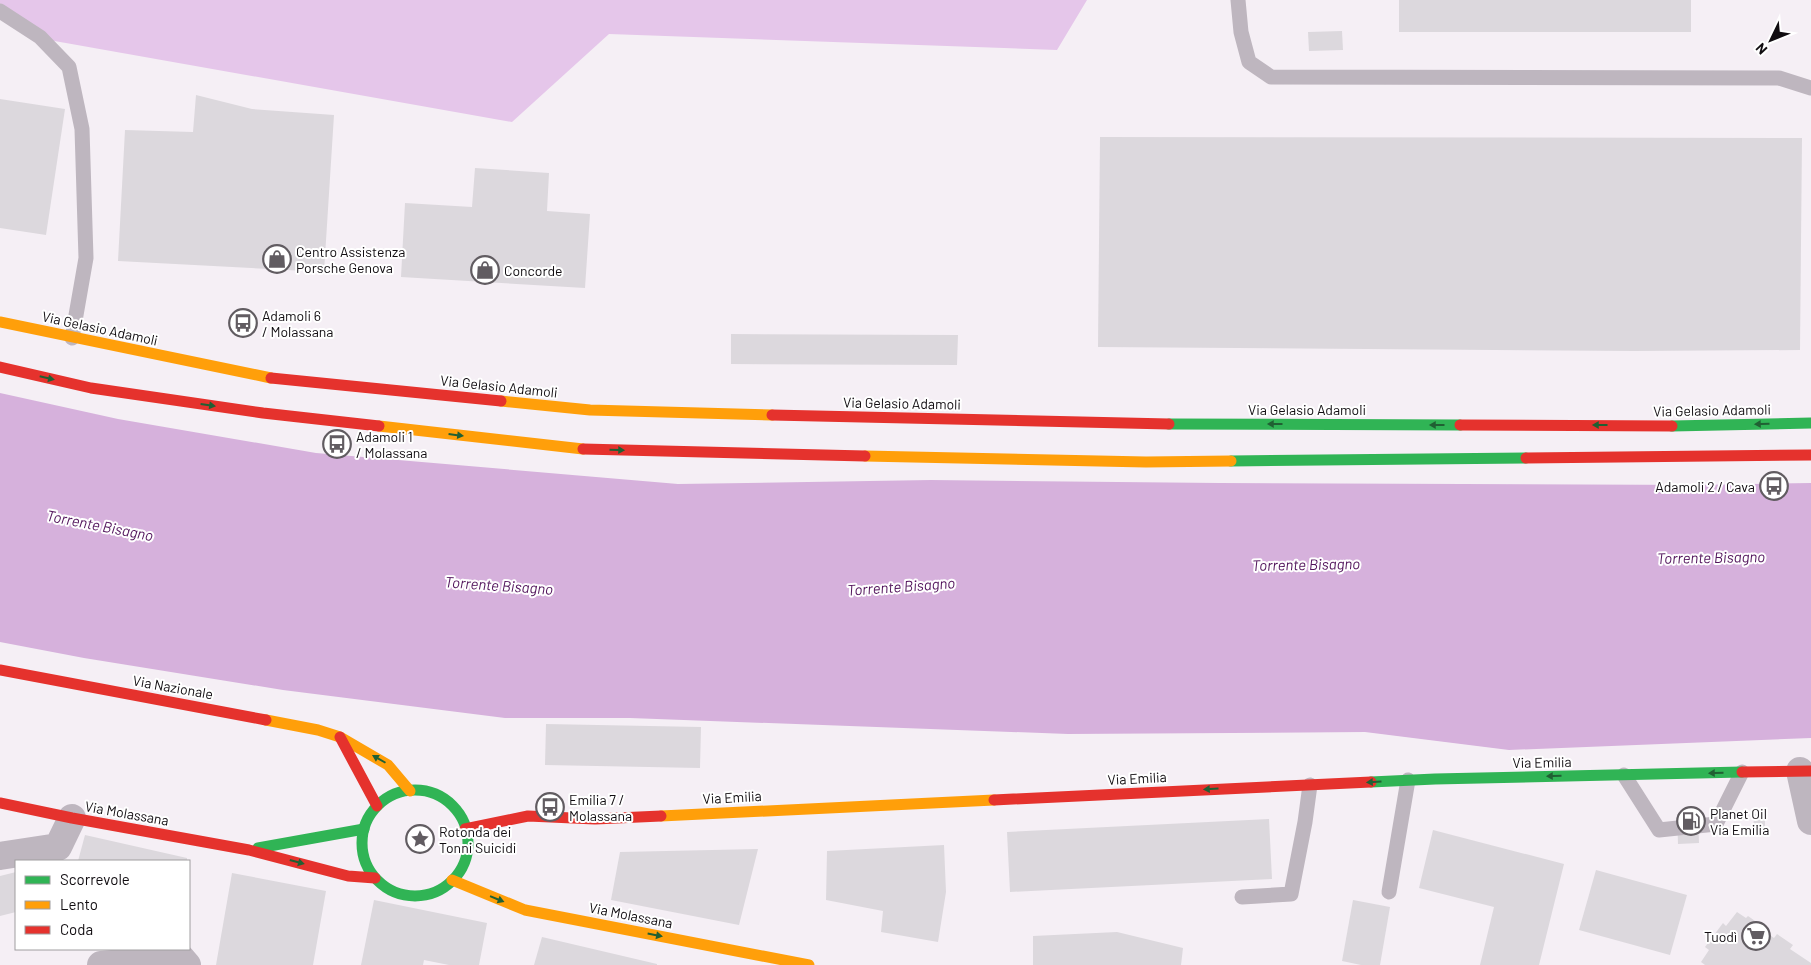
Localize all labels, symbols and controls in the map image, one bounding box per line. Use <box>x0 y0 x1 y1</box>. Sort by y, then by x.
north arrow <box>1746 15 1796 65</box>
text: N <box>1752 40 1771 58</box>
place label: Centro Assistenza Porsche Genova <box>296 243 405 276</box>
shop icon: Centro Assistenza Porsche Genova <box>262 244 292 274</box>
shop icon: Concorde <box>470 255 500 285</box>
place label: Concorde <box>504 262 563 279</box>
street label: Via Gelasio Adamoli <box>41 307 159 349</box>
place label: Adamoli 6 / Molassana <box>262 307 334 340</box>
bus stop icon: Adamoli 6 / Molassana <box>228 308 258 338</box>
street label: Via Gelasio Adamoli <box>439 371 559 401</box>
one-way arrow <box>40 374 55 382</box>
street label: Via Gelasio Adamoli <box>843 393 961 413</box>
street label: Via Gelasio Adamoli <box>1653 400 1771 420</box>
one-way arrow <box>200 401 216 409</box>
street label: Via Gelasio Adamoli <box>1248 401 1366 418</box>
one-way arrow <box>1267 420 1283 428</box>
one-way arrow <box>1754 420 1770 428</box>
one-way arrow <box>1429 421 1445 429</box>
one-way arrow <box>1592 421 1608 429</box>
place label: Adamoli 1 / Molassana <box>356 428 428 461</box>
bus stop icon: Adamoli 1 / Molassana <box>322 429 352 459</box>
one-way arrow <box>448 431 464 439</box>
one-way arrow <box>610 447 626 455</box>
bus stop icon: Adamoli 2 / Cava <box>1759 471 1789 501</box>
place label: Adamoli 2 / Cava <box>1655 478 1755 495</box>
water label: Torrente Bisagno <box>45 506 155 544</box>
water label: Torrente Bisagno <box>1657 547 1765 567</box>
water label: Torrente Bisagno <box>1252 554 1360 574</box>
water label: Torrente Bisagno <box>444 572 554 598</box>
water label: Torrente Bisagno <box>846 573 956 599</box>
street label: Via Nazionale <box>132 672 214 702</box>
street label: Via Emilia <box>1512 753 1572 771</box>
one-way arrow <box>372 755 386 764</box>
street label: Via Emilia <box>1107 768 1167 788</box>
one-way arrow <box>1708 769 1724 777</box>
one-way arrow <box>1545 773 1561 781</box>
one-way arrow <box>1365 778 1381 786</box>
one-way arrow <box>1203 786 1219 794</box>
street label: Via Emilia <box>702 787 762 807</box>
place label: Emilia 7 / Molassana <box>569 791 632 824</box>
bus stop icon: Emilia 7 / Molassana <box>535 792 565 822</box>
street label: Via Molassana <box>84 797 170 829</box>
place label: Planet Oil Via Emilia <box>1710 805 1769 838</box>
fuel station icon: Planet Oil Via Emilia <box>1676 806 1706 836</box>
place label: Rotonda dei Tonni Suicidi <box>439 823 516 856</box>
place icon: Rotonda dei Tonni Suicidi <box>405 824 435 854</box>
one-way arrow <box>289 859 304 867</box>
legend <box>15 860 190 950</box>
text: Scorrevole <box>60 870 130 888</box>
text: Lento <box>60 895 98 913</box>
one-way arrow <box>490 895 505 903</box>
street label: Via Molassana <box>588 899 674 931</box>
text: Coda <box>60 920 93 938</box>
supermarket icon: Tuodì <box>1741 921 1771 951</box>
place label: Tuodì <box>1704 928 1737 945</box>
one-way arrow <box>648 931 663 939</box>

